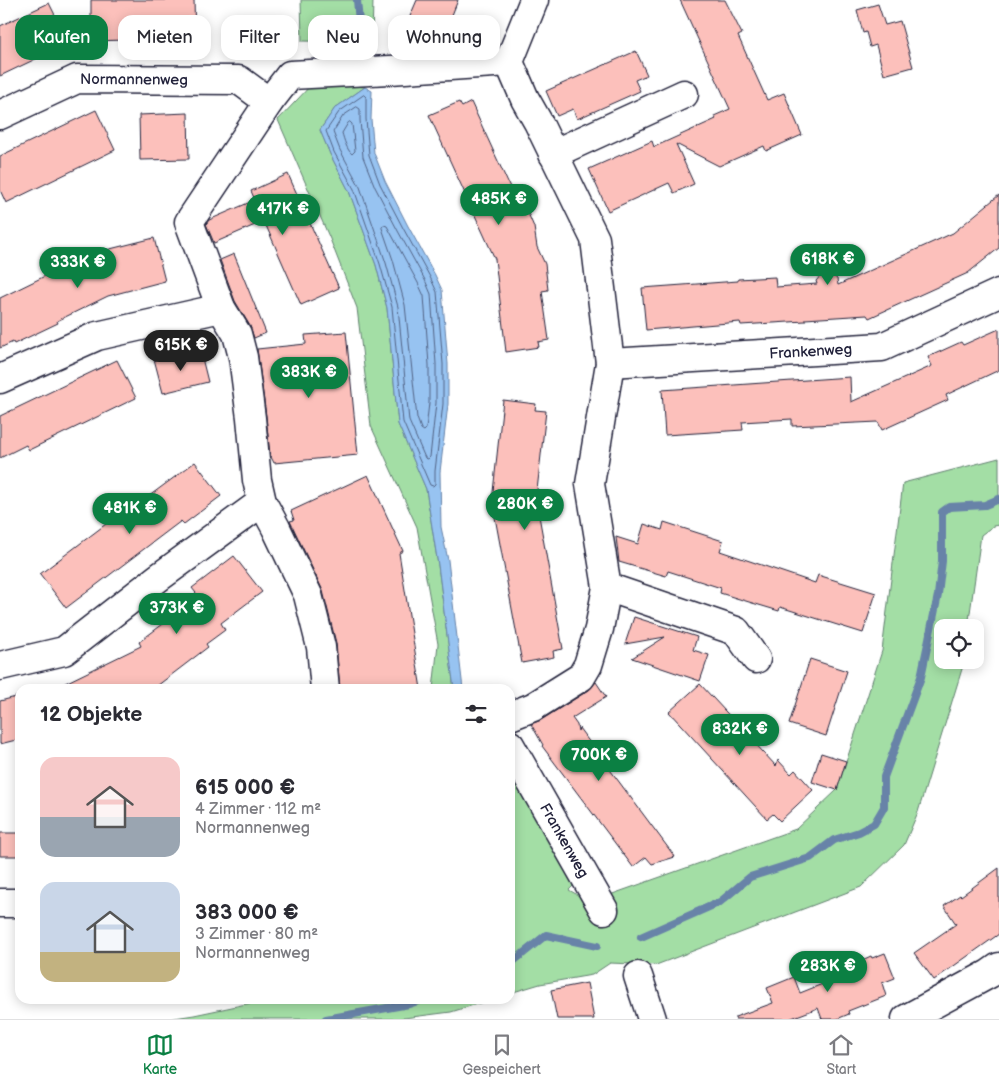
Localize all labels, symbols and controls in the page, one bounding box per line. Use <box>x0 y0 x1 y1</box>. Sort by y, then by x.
chip: Kaufen <box>15 15 108 60</box>
chip: Mieten <box>118 15 211 60</box>
chip: Filter <box>221 15 298 60</box>
chip: Neu <box>308 15 378 60</box>
chip: Wohnung <box>388 15 500 60</box>
street label: Normannenweg <box>80 70 188 89</box>
pin: 485K € <box>458 184 540 226</box>
text: 485K € <box>471 190 527 209</box>
pin: 417K € <box>242 194 324 236</box>
text: 417K € <box>257 200 309 219</box>
pin: 618K € <box>787 244 869 286</box>
pin: 333K € <box>37 246 119 289</box>
text: 618K € <box>801 250 855 269</box>
text: 333K € <box>50 253 106 272</box>
pin: 615K € <box>140 330 222 372</box>
text: 615K € <box>155 336 207 355</box>
street label: Frankenweg <box>769 339 853 363</box>
pin: 383K € <box>268 356 350 399</box>
text: 383K € <box>281 363 337 382</box>
pin: 280K € <box>484 488 566 531</box>
pin: 481K € <box>89 492 171 535</box>
text: 280K € <box>497 495 553 514</box>
text: 481K € <box>103 499 157 518</box>
pin: 373K € <box>136 592 218 635</box>
text: 373K € <box>150 599 204 618</box>
map controls <box>934 619 984 669</box>
button: locate <box>934 619 984 669</box>
icon: filters <box>462 700 490 728</box>
text: 12 Objekte <box>40 702 142 727</box>
pin: 832K € <box>699 714 781 756</box>
text: 832K € <box>712 720 768 739</box>
pin: 700K € <box>558 740 640 782</box>
text: 700K € <box>571 746 627 765</box>
text: 615 000 € <box>195 775 295 800</box>
icon: home <box>80 777 140 837</box>
text: 4 Zimmer · 112 m² <box>195 800 321 819</box>
street label: Frankenweg <box>536 800 593 881</box>
text: Normannenweg <box>195 819 310 838</box>
text: 383 000 € <box>195 900 299 925</box>
icon: home <box>80 902 140 962</box>
text: 3 Zimmer · 80 m² <box>195 925 318 944</box>
text: Normannenweg <box>195 944 310 963</box>
pin: 283K € <box>787 950 869 993</box>
text: 283K € <box>800 957 856 976</box>
tab: Karte <box>143 1031 177 1078</box>
tab: Gespeichert <box>462 1031 541 1078</box>
tab: Start <box>826 1031 856 1078</box>

